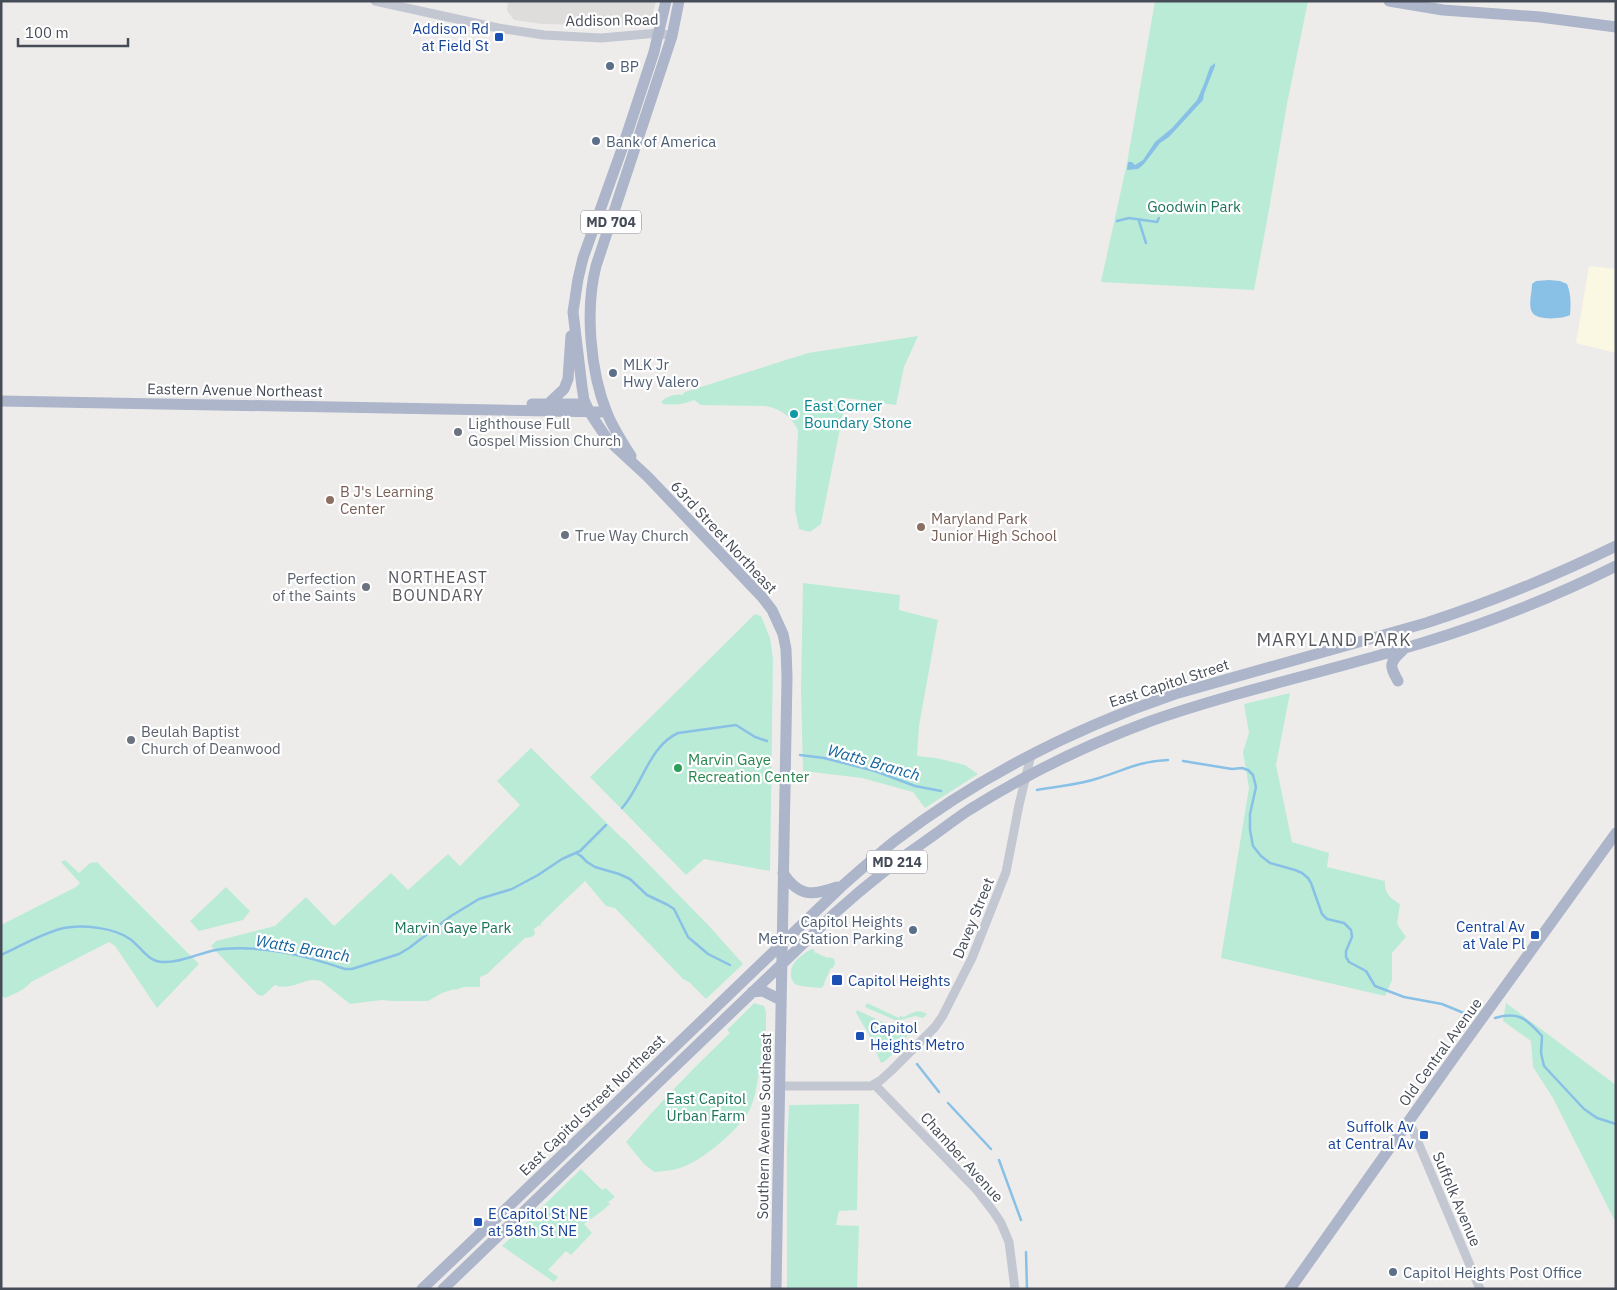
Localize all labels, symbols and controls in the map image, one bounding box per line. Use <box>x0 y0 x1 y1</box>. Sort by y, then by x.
street label: Addison Road <box>565 10 659 30</box>
scale bar <box>18 15 128 47</box>
place label: Addison Rd at Field St <box>412 19 489 55</box>
text: 100 m <box>25 23 69 42</box>
marker: Addison Rd at Field St <box>493 31 505 43</box>
place label: BP <box>620 57 639 76</box>
marker: BP <box>604 60 616 72</box>
place label: Bank of America <box>606 132 716 151</box>
marker: Bank of America <box>590 135 602 147</box>
park label: Goodwin Park <box>1147 197 1241 216</box>
road number: MD 704 <box>581 210 641 233</box>
place label: MLK Jr Hwy Valero <box>623 355 699 391</box>
marker: MLK Jr Hwy Valero <box>607 367 619 379</box>
street label: Eastern Avenue Northeast <box>147 379 323 401</box>
place label: East Corner Boundary Stone <box>804 396 912 432</box>
marker: East Corner Boundary Stone <box>788 408 800 420</box>
place label: Lighthouse Full Gospel Mission Church <box>468 414 621 450</box>
marker: Lighthouse Full Gospel Mission Church <box>452 426 464 438</box>
street label: 63rd Street Northeast <box>667 477 781 597</box>
place label: B J's Learning Center <box>340 482 433 518</box>
marker: B J's Learning Center <box>324 494 336 506</box>
place label: Maryland Park Junior High School <box>931 509 1057 545</box>
marker: Maryland Park Junior High School <box>915 521 927 533</box>
place label: True Way Church <box>575 526 689 545</box>
marker: True Way Church <box>559 529 571 541</box>
district label: NORTHEAST BOUNDARY <box>388 567 488 605</box>
place label: Perfection of the Saints <box>272 569 356 605</box>
marker: Perfection of the Saints <box>360 581 372 593</box>
district label: MARYLAND PARK <box>1256 628 1412 651</box>
street label: East Capitol Street <box>1107 655 1231 711</box>
place label: Beulah Baptist Church of Deanwood <box>141 722 281 758</box>
marker: Beulah Baptist Church of Deanwood <box>125 734 137 746</box>
water label: Watts Branch <box>825 739 923 785</box>
place label: Marvin Gaye Recreation Center <box>688 750 810 786</box>
marker: Marvin Gaye Recreation Center <box>672 762 684 774</box>
road number: MD 214 <box>867 850 927 874</box>
street label: Davey Street <box>948 875 998 961</box>
place label: Capitol Heights Metro Station Parking <box>758 912 903 948</box>
place label: Central Av at Vale Pl <box>1456 917 1526 953</box>
park label: Marvin Gaye Park <box>395 918 512 937</box>
marker: Capitol Heights Metro Station Parking <box>907 924 919 936</box>
marker: Central Av at Vale Pl <box>1529 929 1541 941</box>
water label: Watts Branch <box>254 930 352 966</box>
place label: Capitol Heights <box>848 971 951 990</box>
marker: Capitol Heights <box>830 973 844 987</box>
street label: Old Central Avenue <box>1394 994 1486 1110</box>
place label: Capitol Heights Metro <box>870 1018 965 1054</box>
street label: East Capitol Street Northeast <box>515 1030 669 1180</box>
marker: Capitol Heights Metro <box>854 1030 866 1042</box>
street label: Southern Avenue Southeast <box>753 1032 775 1220</box>
park label: East Capitol Urban Farm <box>666 1089 746 1125</box>
street label: Chamber Avenue <box>916 1108 1008 1206</box>
place label: Suffolk Av at Central Av <box>1328 1117 1415 1153</box>
marker: Suffolk Av at Central Av <box>1418 1129 1430 1141</box>
street label: Suffolk Avenue <box>1429 1149 1485 1249</box>
place label: E Capitol St NE at 58th St NE <box>488 1204 588 1240</box>
marker: E Capitol St NE at 58th St NE <box>472 1216 484 1228</box>
place label: Capitol Heights Post Office <box>1403 1263 1582 1282</box>
marker: Capitol Heights Post Office <box>1387 1266 1399 1278</box>

